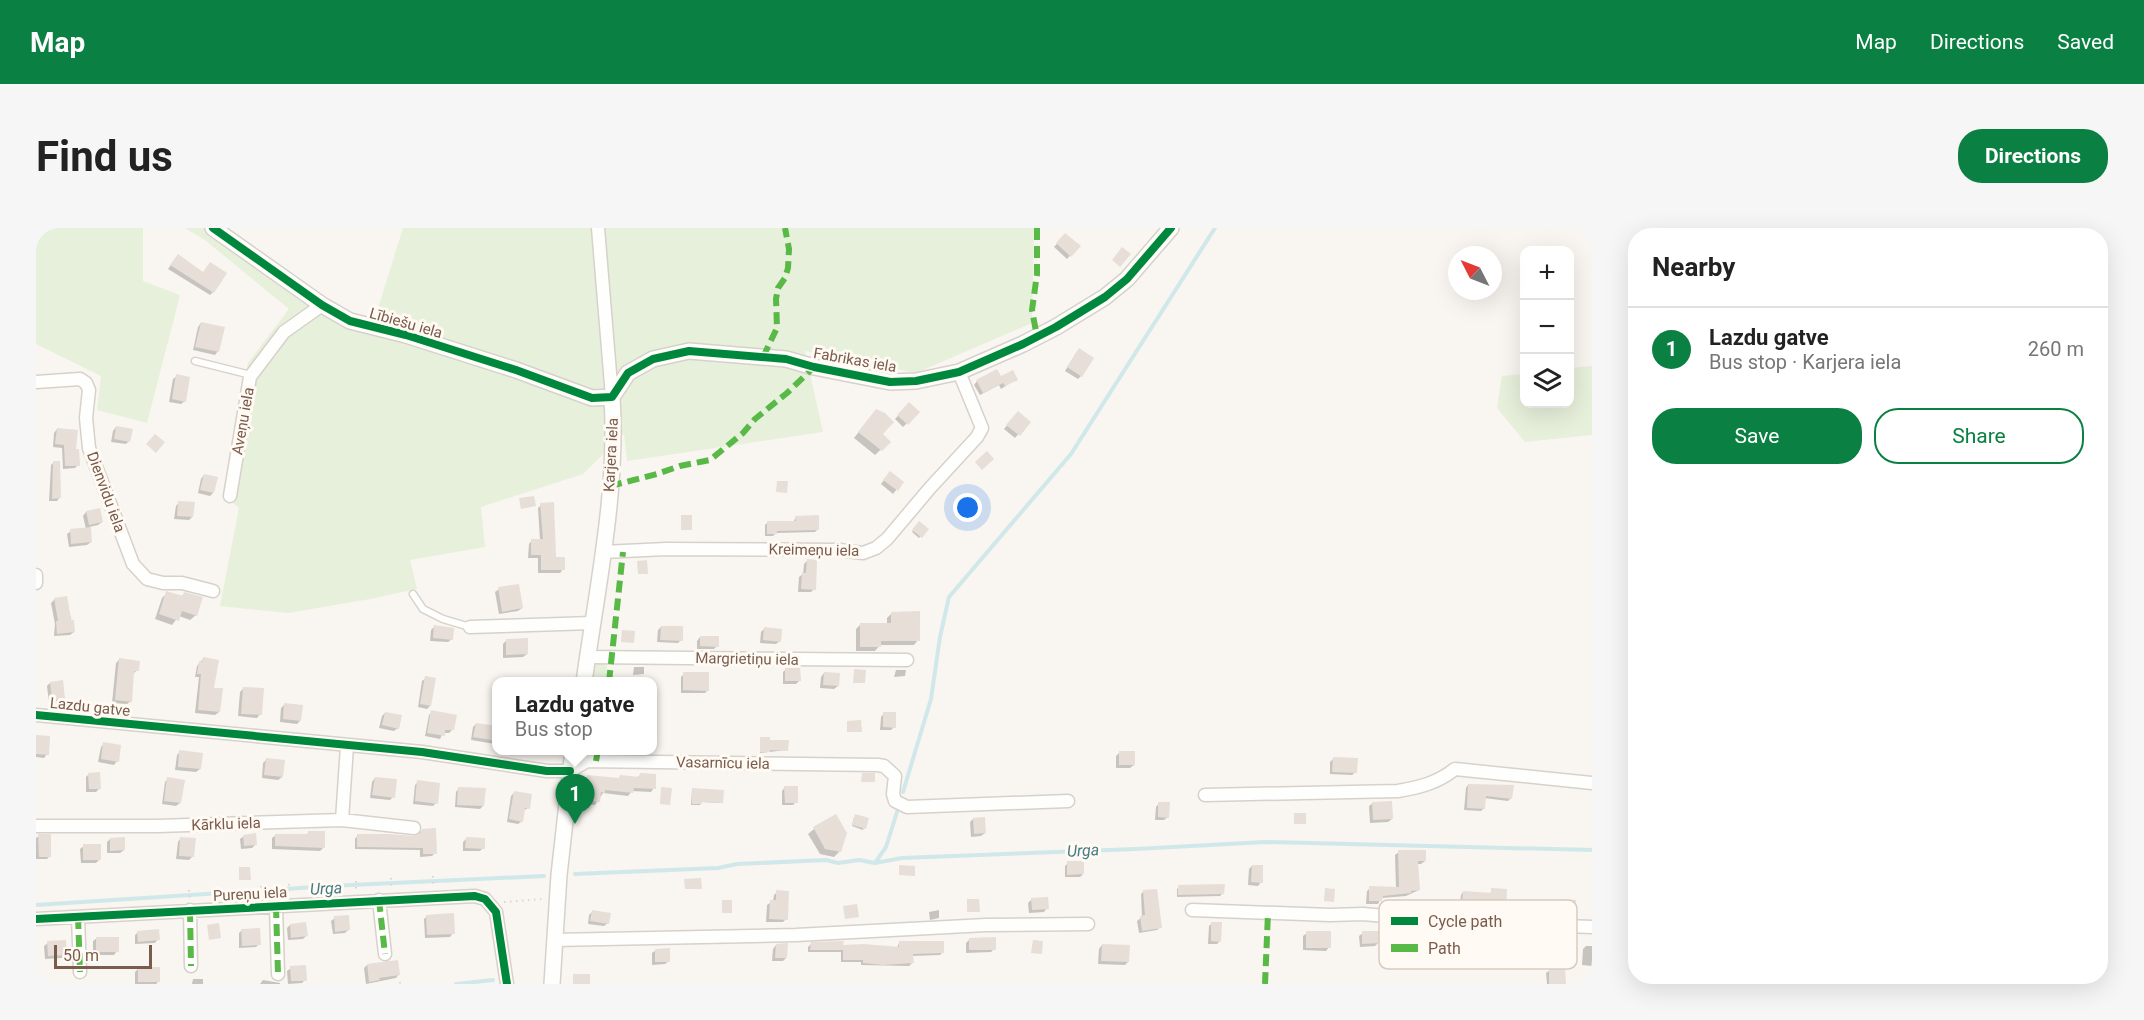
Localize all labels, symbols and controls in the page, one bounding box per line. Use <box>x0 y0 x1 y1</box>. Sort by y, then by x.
text: Map <box>30 26 85 59</box>
text: Map <box>1855 30 1897 54</box>
text: Directions <box>1930 30 2024 54</box>
text: Saved <box>2057 30 2114 54</box>
button: Directions <box>1958 129 2108 183</box>
text: Find us <box>36 132 173 181</box>
north arrow <box>1448 246 1502 300</box>
map controls <box>1520 246 1574 408</box>
button: + <box>1520 246 1574 300</box>
text: Nearby <box>1652 252 1735 282</box>
button: − <box>1520 300 1574 354</box>
street label: Lībiešu iela <box>367 304 445 342</box>
text: Lazdu gatve <box>1709 325 1829 350</box>
text: 1 <box>1666 337 1677 361</box>
text: 260 m <box>2028 337 2084 361</box>
street label: Fabrikas iela <box>812 344 898 376</box>
text: Bus stop · Karjera iela <box>1709 350 1901 374</box>
button: layers <box>1520 354 1574 408</box>
street label: Aveņu iela <box>228 386 258 456</box>
button: Save <box>1652 408 1862 464</box>
button: Share <box>1874 408 2084 464</box>
street label: Karjera iela <box>600 417 622 493</box>
street label: Dienvidu iela <box>83 449 129 535</box>
your location <box>953 493 982 522</box>
street label: Kreimeņu iela <box>768 540 860 560</box>
street label: Margrietiņu iela <box>695 649 799 669</box>
popup <box>492 677 657 755</box>
text: Lazdu gatve <box>515 692 634 717</box>
street label: Lazdu gatve <box>49 694 131 720</box>
text: Bus stop <box>515 717 593 741</box>
street label: Vasarnīcu iela <box>676 753 770 773</box>
pin: 1 <box>556 774 594 824</box>
street label: Kārklu iela <box>191 814 261 834</box>
water label: Urga <box>1066 840 1100 861</box>
water label: Urga <box>309 878 343 899</box>
street label: Pureņu iela <box>212 883 288 905</box>
legend <box>1379 900 1577 969</box>
text: Cycle path <box>1428 912 1502 931</box>
text: Path <box>1428 939 1461 958</box>
scale bar <box>54 942 152 970</box>
text: 50 m <box>63 946 99 965</box>

